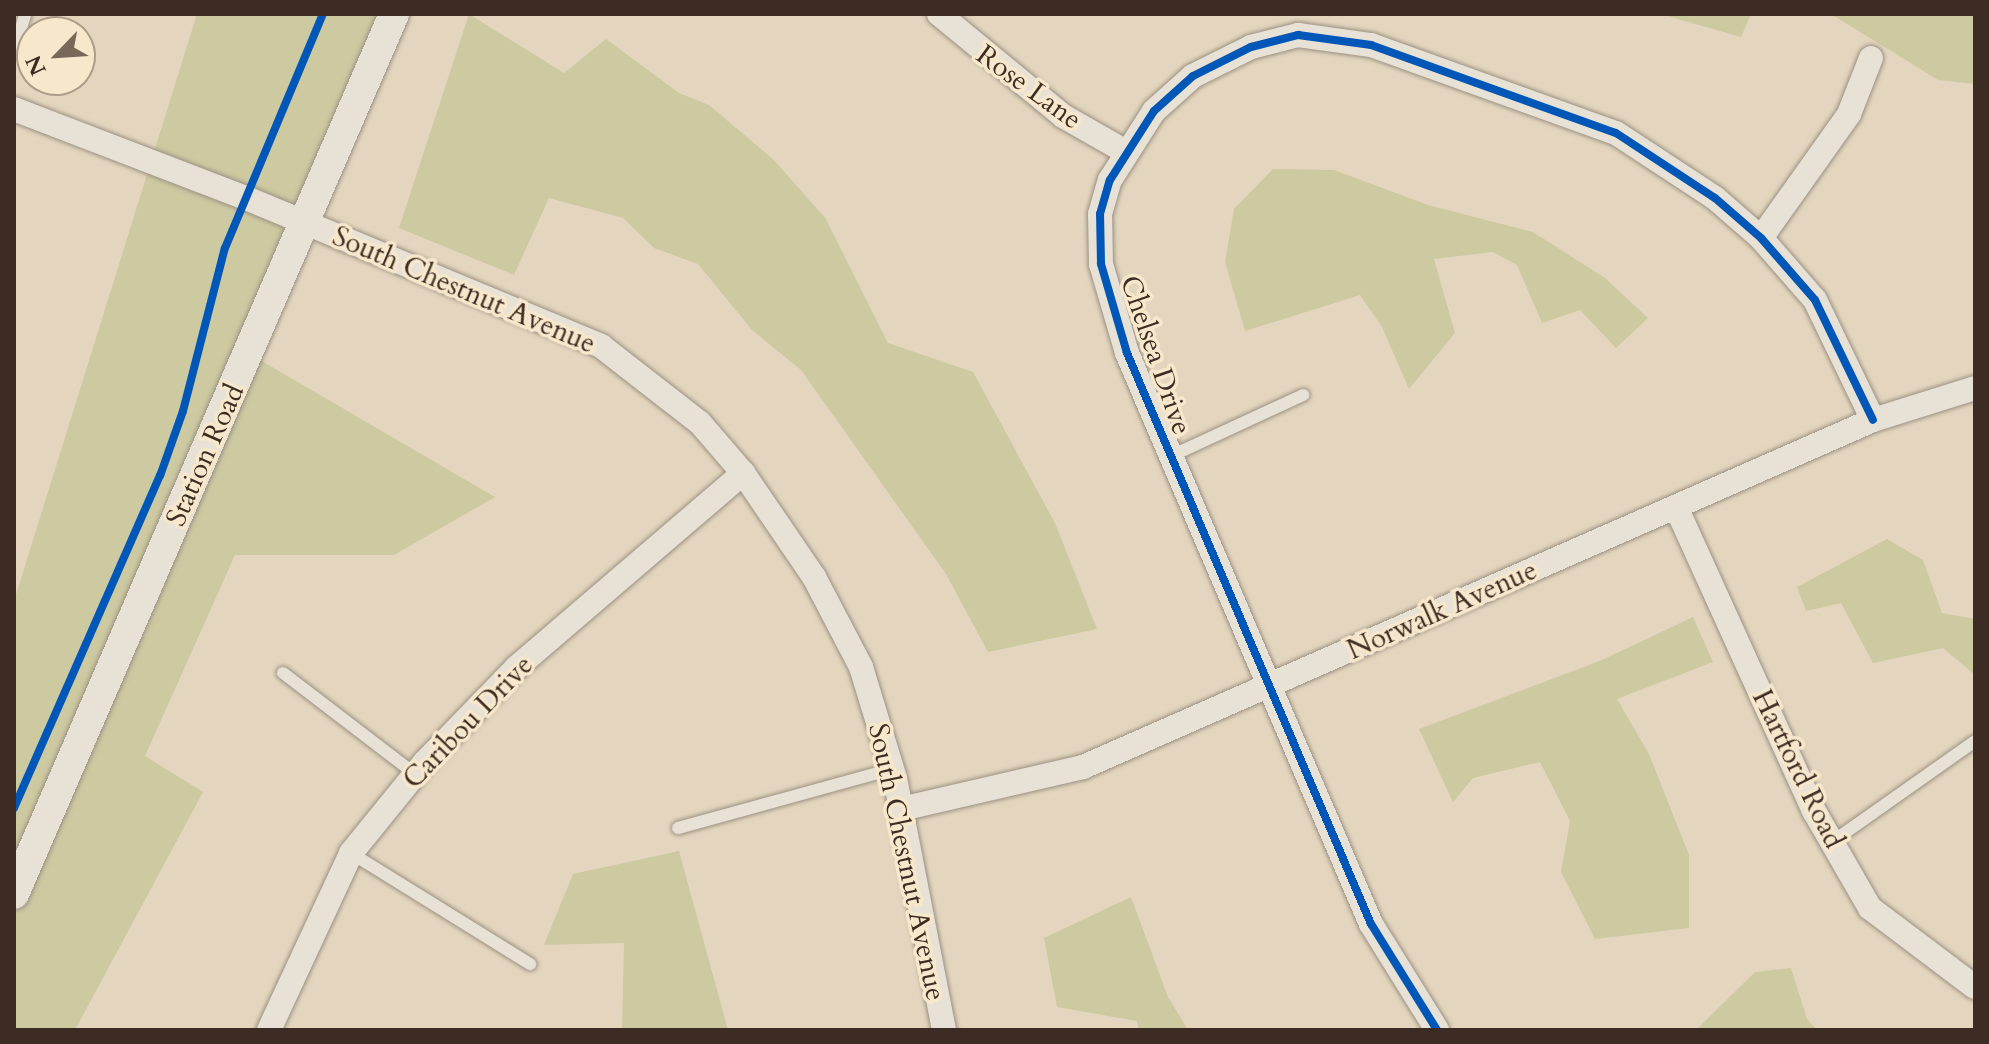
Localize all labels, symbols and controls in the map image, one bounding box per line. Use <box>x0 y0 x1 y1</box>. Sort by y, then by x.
north arrow <box>16 16 96 96</box>
street label: Rose Lane <box>970 38 1088 136</box>
text: N <box>18 50 54 80</box>
street label: South Chestnut Avenue <box>327 219 601 361</box>
street label: Chelsea Drive <box>1113 271 1199 439</box>
street label: Station Road <box>159 379 251 531</box>
street label: Norwalk Avenue <box>1342 553 1542 667</box>
street label: Caribou Drive <box>396 648 540 796</box>
street label: Hartford Road <box>1745 684 1851 854</box>
street label: South Chestnut Avenue <box>861 720 953 1004</box>

